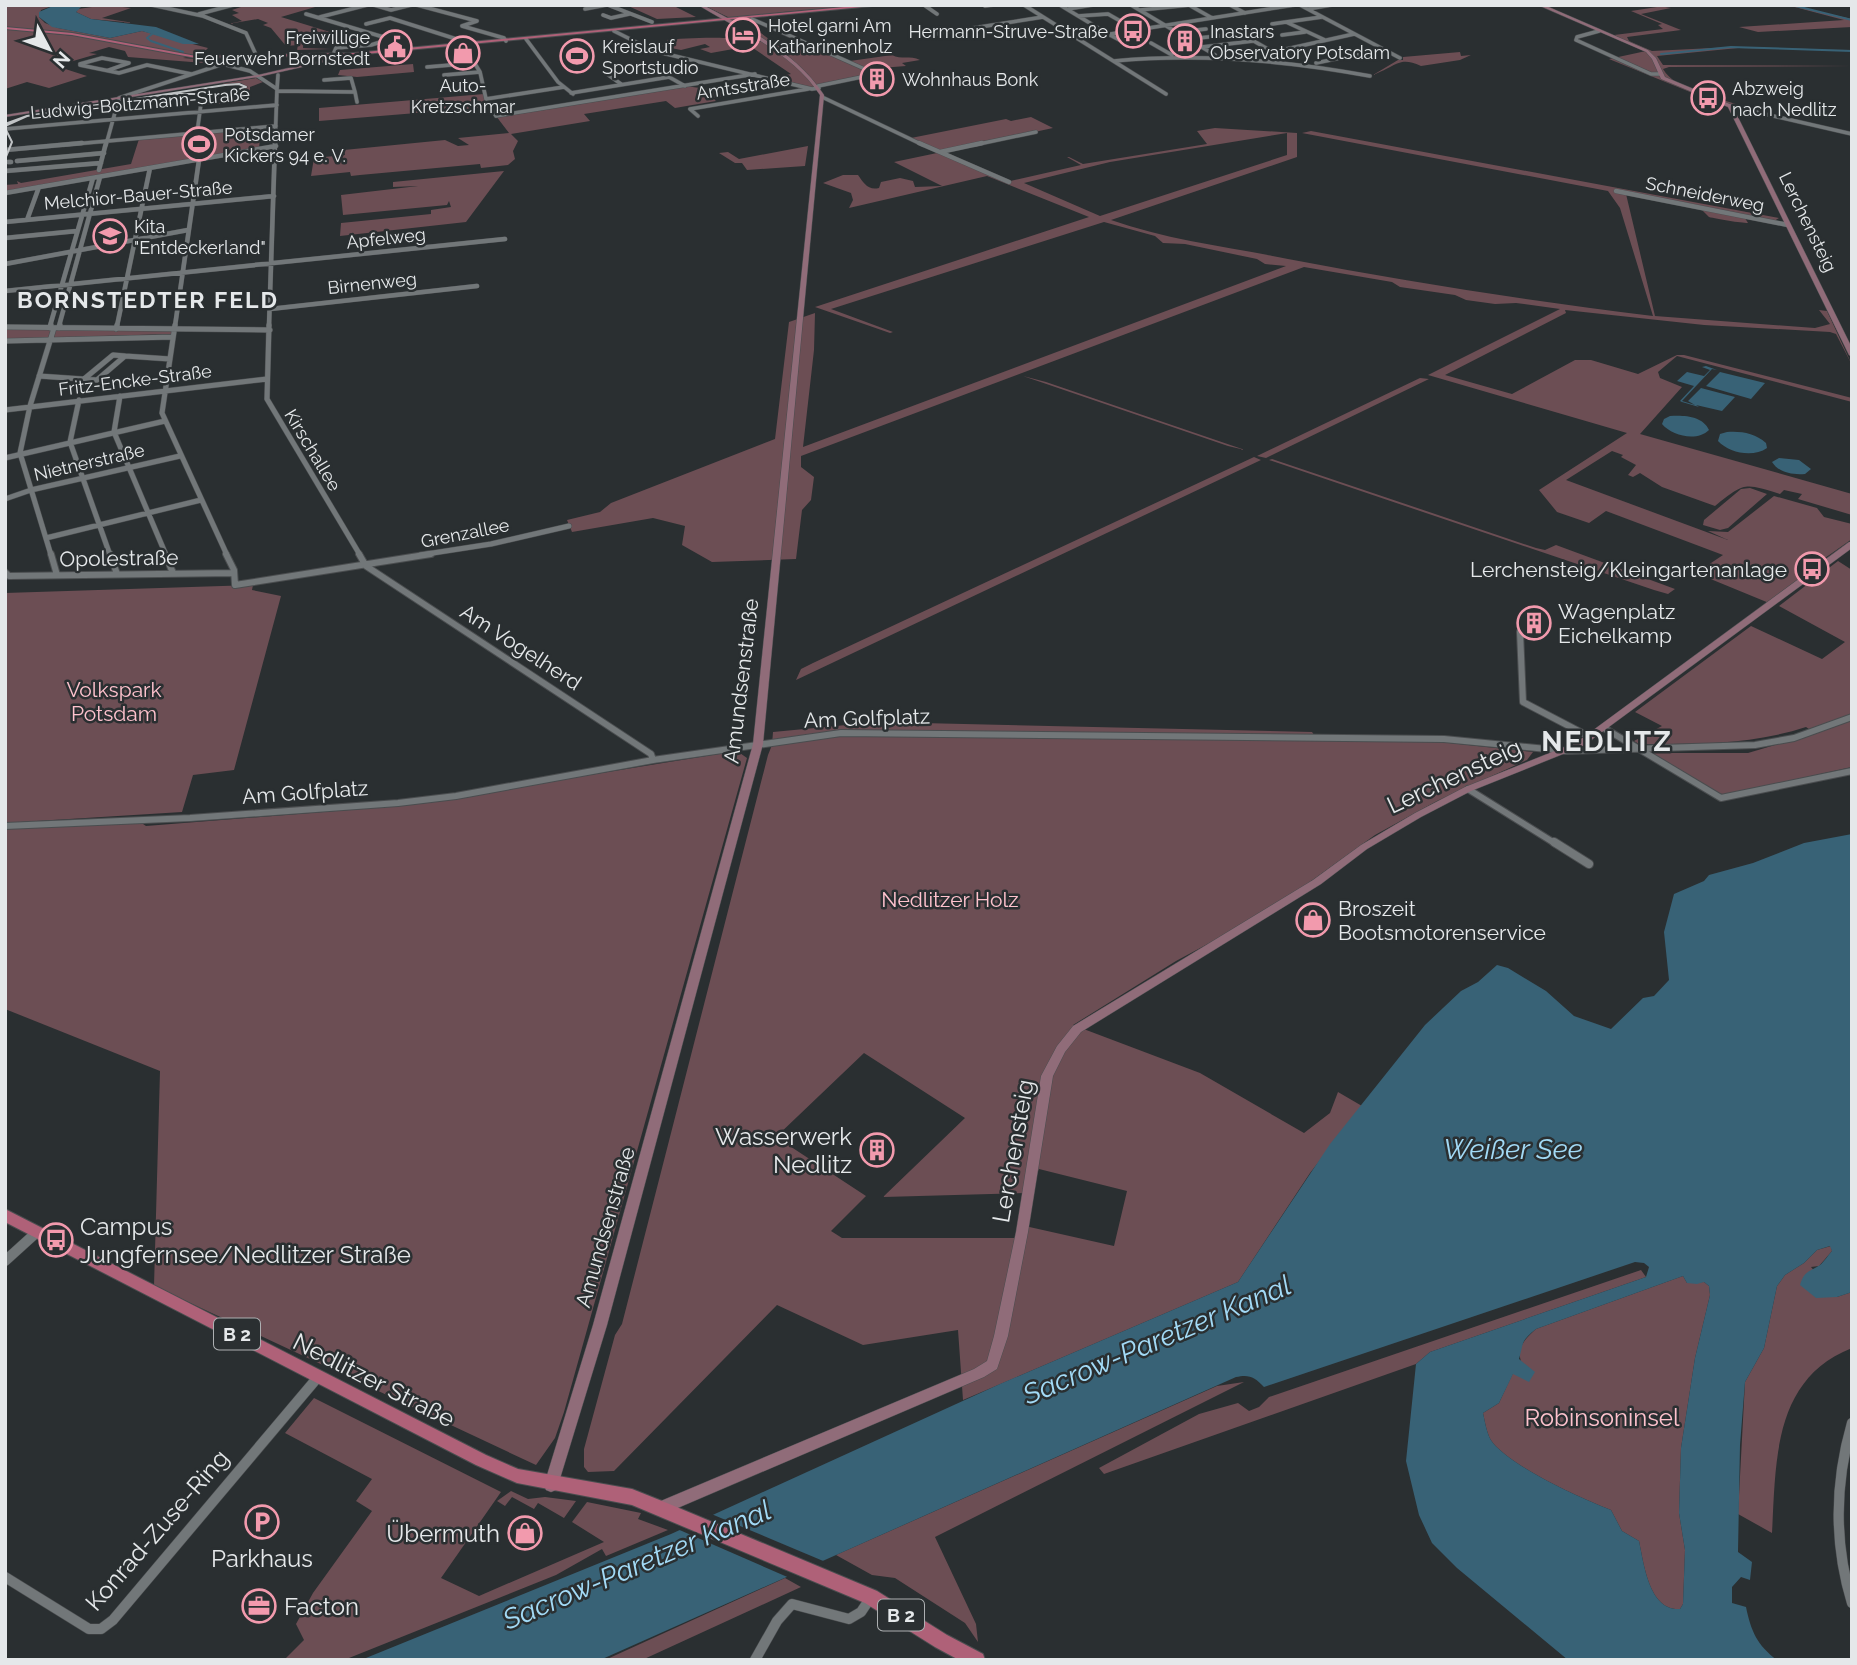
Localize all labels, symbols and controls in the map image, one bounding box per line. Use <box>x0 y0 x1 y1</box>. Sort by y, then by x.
bus stop icon: Hermann-Struve-Straße <box>1114 12 1152 50</box>
north arrow <box>14 14 84 84</box>
place label: Hotel garni Am Katharinenholz <box>768 15 893 57</box>
hotel icon: Hotel garni Am Katharinenholz <box>724 16 762 54</box>
place label: Hermann-Struve-Straße <box>908 21 1108 42</box>
place label: Inastars Observatory Potsdam <box>1210 21 1390 63</box>
building icon: Inastars Observatory Potsdam <box>1166 22 1204 60</box>
place label: Freiwillige Feuerwehr Bornstedt <box>194 27 370 69</box>
public building icon: Freiwillige Feuerwehr Bornstedt <box>376 28 414 66</box>
shop icon: Auto- Kretzschmar <box>444 34 482 72</box>
place label: Kreislauf Sportstudio <box>602 36 699 78</box>
sports icon: Kreislauf Sportstudio <box>558 37 596 75</box>
text: N <box>49 47 75 73</box>
building icon: Wohnhaus Bonk <box>858 60 896 98</box>
street label: Amtsstraße <box>695 68 792 104</box>
place label: Wohnhaus Bonk <box>902 69 1039 90</box>
place label: Auto- Kretzschmar <box>411 75 516 117</box>
place label: Abzweig nach Nedlitz <box>1732 78 1837 120</box>
bus stop icon: Abzweig nach Nedlitz <box>1689 79 1727 117</box>
street label: Ludwig-Boltzmann-Straße <box>29 83 251 123</box>
place label: Potsdamer Kickers 94 e. V. <box>224 124 346 166</box>
sports icon: Potsdamer Kickers 94 e. V. <box>180 125 218 163</box>
street label: Lerchensteig <box>1775 169 1841 275</box>
street label: Schneiderweg <box>1644 172 1766 216</box>
street label: Melchior-Bauer-Straße <box>43 176 234 214</box>
place label: Kita "Entdeckerland" <box>134 216 266 258</box>
school or university icon: Kita "Entdeckerland" <box>91 217 129 255</box>
street label: Apfelweg <box>345 223 427 253</box>
street label: Birnenweg <box>326 268 418 298</box>
district label: BORNSTEDTER FELD <box>17 286 279 313</box>
street label: Fritz-Encke-Straße <box>57 360 213 400</box>
street label: Kirschallee <box>280 405 346 495</box>
street label: Nietnerstraße <box>32 439 147 485</box>
street label: Grenzallee <box>419 514 511 552</box>
street label: Opolestraße <box>59 544 179 572</box>
bus stop icon: Lerchensteig/Kleingartenanlage <box>1793 550 1831 588</box>
place label: Lerchensteig/Kleingartenanlage <box>1470 557 1787 582</box>
street label: Amundsenstraße <box>718 597 764 765</box>
street label: Am Vogelherd <box>456 599 586 695</box>
place label: Wagenplatz Eichelkamp <box>1558 599 1675 648</box>
building icon: Wagenplatz Eichelkamp <box>1515 604 1553 642</box>
park label: Volkspark Potsdam <box>66 677 162 726</box>
street label: Am Golfplatz <box>803 703 931 733</box>
district label: NEDLITZ <box>1541 725 1673 758</box>
street label: Lerchensteig <box>1382 732 1526 820</box>
street label: Am Golfplatz <box>241 775 369 809</box>
park label: Nedlitzer Holz <box>881 887 1019 912</box>
place label: Broszeit Bootsmotorenservice <box>1338 896 1546 945</box>
shop icon: Broszeit Bootsmotorenservice <box>1294 901 1332 939</box>
street label: Lerchensteig <box>986 1077 1040 1225</box>
place label: Wasserwerk Nedlitz <box>715 1122 852 1179</box>
building icon: Wasserwerk Nedlitz <box>858 1131 896 1169</box>
water label: Weißer See <box>1443 1133 1583 1166</box>
street label: Amundsenstraße <box>570 1144 640 1310</box>
place label: Campus Jungfernsee/Nedlitzer Straße <box>80 1212 411 1269</box>
bus stop icon: Campus Jungfernsee/Nedlitzer Straße <box>37 1221 75 1259</box>
water label: Sacrow-Paretzer Kanal <box>1017 1269 1296 1412</box>
road number: B 2 <box>214 1318 260 1350</box>
street label: Nedlitzer Straße <box>288 1327 460 1433</box>
park label: Robinsoninsel <box>1525 1403 1680 1432</box>
street label: Konrad-Zuse-Ring <box>79 1444 235 1616</box>
water label: Sacrow-Paretzer Kanal <box>497 1494 776 1637</box>
parking icon: Parkhaus <box>243 1503 281 1541</box>
shop icon: Übermuth <box>506 1514 544 1552</box>
place label: Übermuth <box>386 1519 500 1548</box>
place label: Parkhaus <box>211 1544 313 1573</box>
office icon: Facton <box>240 1587 278 1625</box>
place label: Facton <box>284 1592 359 1621</box>
road number: B 2 <box>878 1600 924 1630</box>

